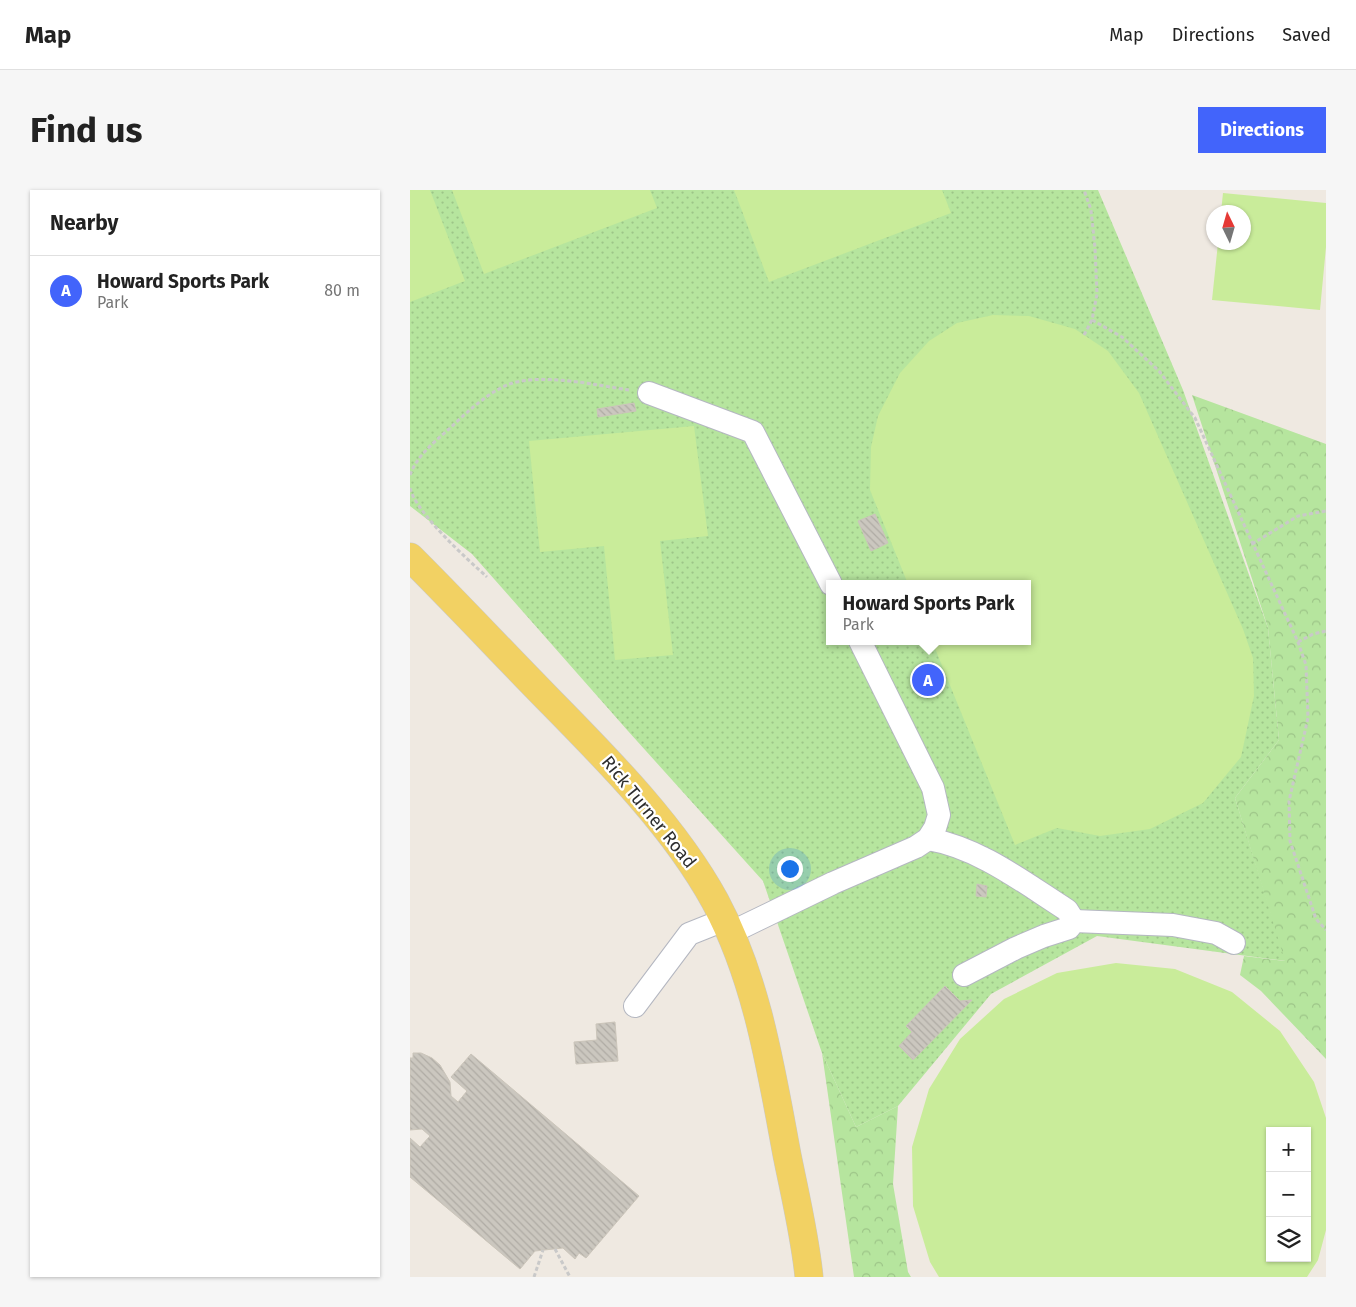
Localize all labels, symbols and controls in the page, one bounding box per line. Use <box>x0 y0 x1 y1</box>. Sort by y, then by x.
text: Map <box>25 21 71 49</box>
text: Map <box>1109 24 1144 46</box>
text: Directions <box>1172 24 1254 46</box>
text: Saved <box>1282 24 1331 46</box>
button: Directions <box>1198 107 1326 153</box>
text: Find us <box>30 109 142 151</box>
north arrow <box>1206 205 1251 250</box>
text: Nearby <box>50 210 118 236</box>
text: Howard Sports Park <box>97 270 269 293</box>
text: A <box>61 281 71 300</box>
text: 80 m <box>324 281 360 300</box>
text: Park <box>97 293 129 312</box>
popup <box>826 580 1031 645</box>
text: Howard Sports Park <box>843 592 1014 615</box>
text: Park <box>843 615 874 634</box>
pin: A <box>912 661 944 699</box>
street label: Rick Turner Road <box>597 751 701 873</box>
your location <box>777 856 803 882</box>
map controls <box>1266 1127 1311 1262</box>
button: + <box>1266 1127 1311 1172</box>
button: − <box>1266 1172 1311 1217</box>
button: layers <box>1266 1217 1311 1262</box>

